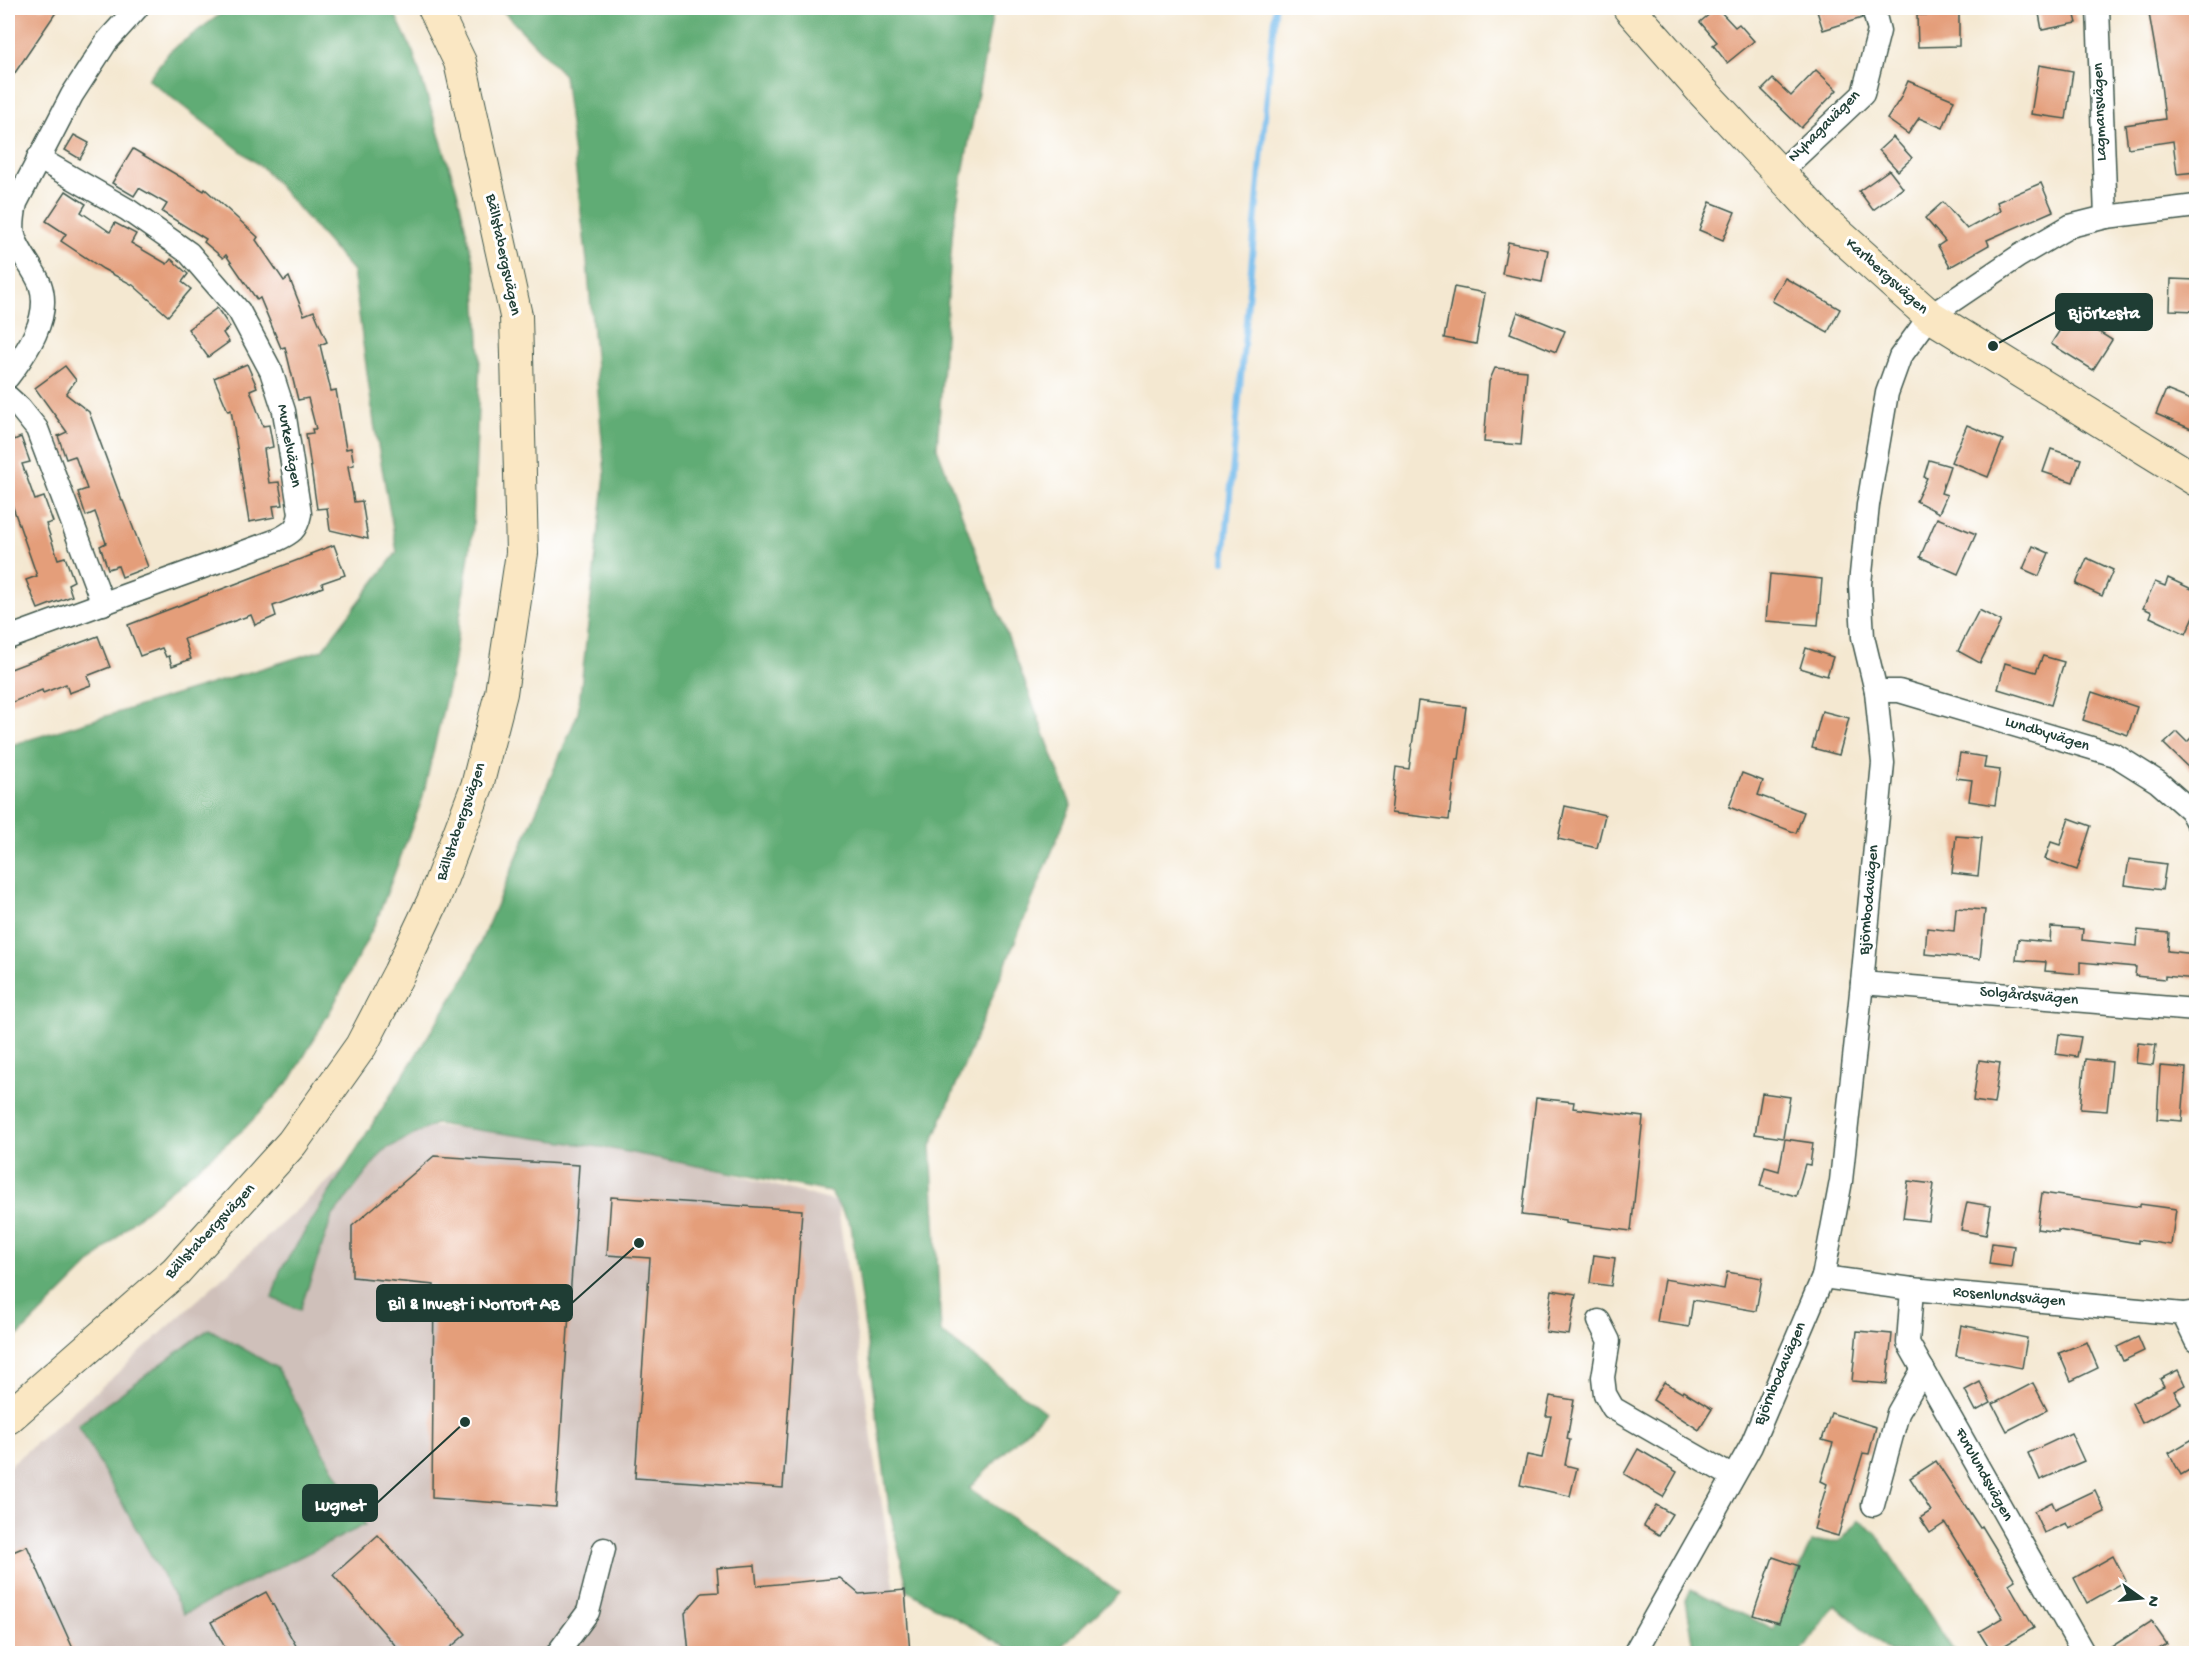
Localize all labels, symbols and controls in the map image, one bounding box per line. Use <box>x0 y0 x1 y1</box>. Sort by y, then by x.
street label: Lagmansvägen <box>2090 62 2112 162</box>
street label: Nyhagavägen <box>1785 87 1865 167</box>
street label: Bällstabergsvägen <box>480 192 524 318</box>
street label: Karlbergsvägen <box>1841 235 1932 320</box>
callout: Björkesta <box>2056 294 2152 330</box>
text: Björkesta <box>2067 304 2141 325</box>
street label: Murkelvägen <box>271 403 305 489</box>
street label: Lundbyvägen <box>2002 713 2092 757</box>
street label: Bällstabergsvägen <box>433 760 491 885</box>
street label: Björnbodavägen <box>1856 844 1884 957</box>
street label: Solgårdsvägen <box>1979 983 2080 1011</box>
street label: Bällstabergsvägen <box>161 1180 260 1284</box>
street label: Rosenlundsvägen <box>1952 1284 2067 1312</box>
callout: Bil & Invest i Norrort AB <box>377 1285 572 1321</box>
text: Bil & Invest i Norrort AB <box>387 1295 560 1316</box>
street label: Björnbodavägen <box>1750 1319 1811 1429</box>
street label: Furulundsvägen <box>1949 1424 2017 1525</box>
callout: Lugnet <box>303 1485 377 1521</box>
text: Lugnet <box>315 1496 367 1517</box>
north arrow <box>2111 1568 2171 1628</box>
text: N <box>2141 1593 2163 1609</box>

